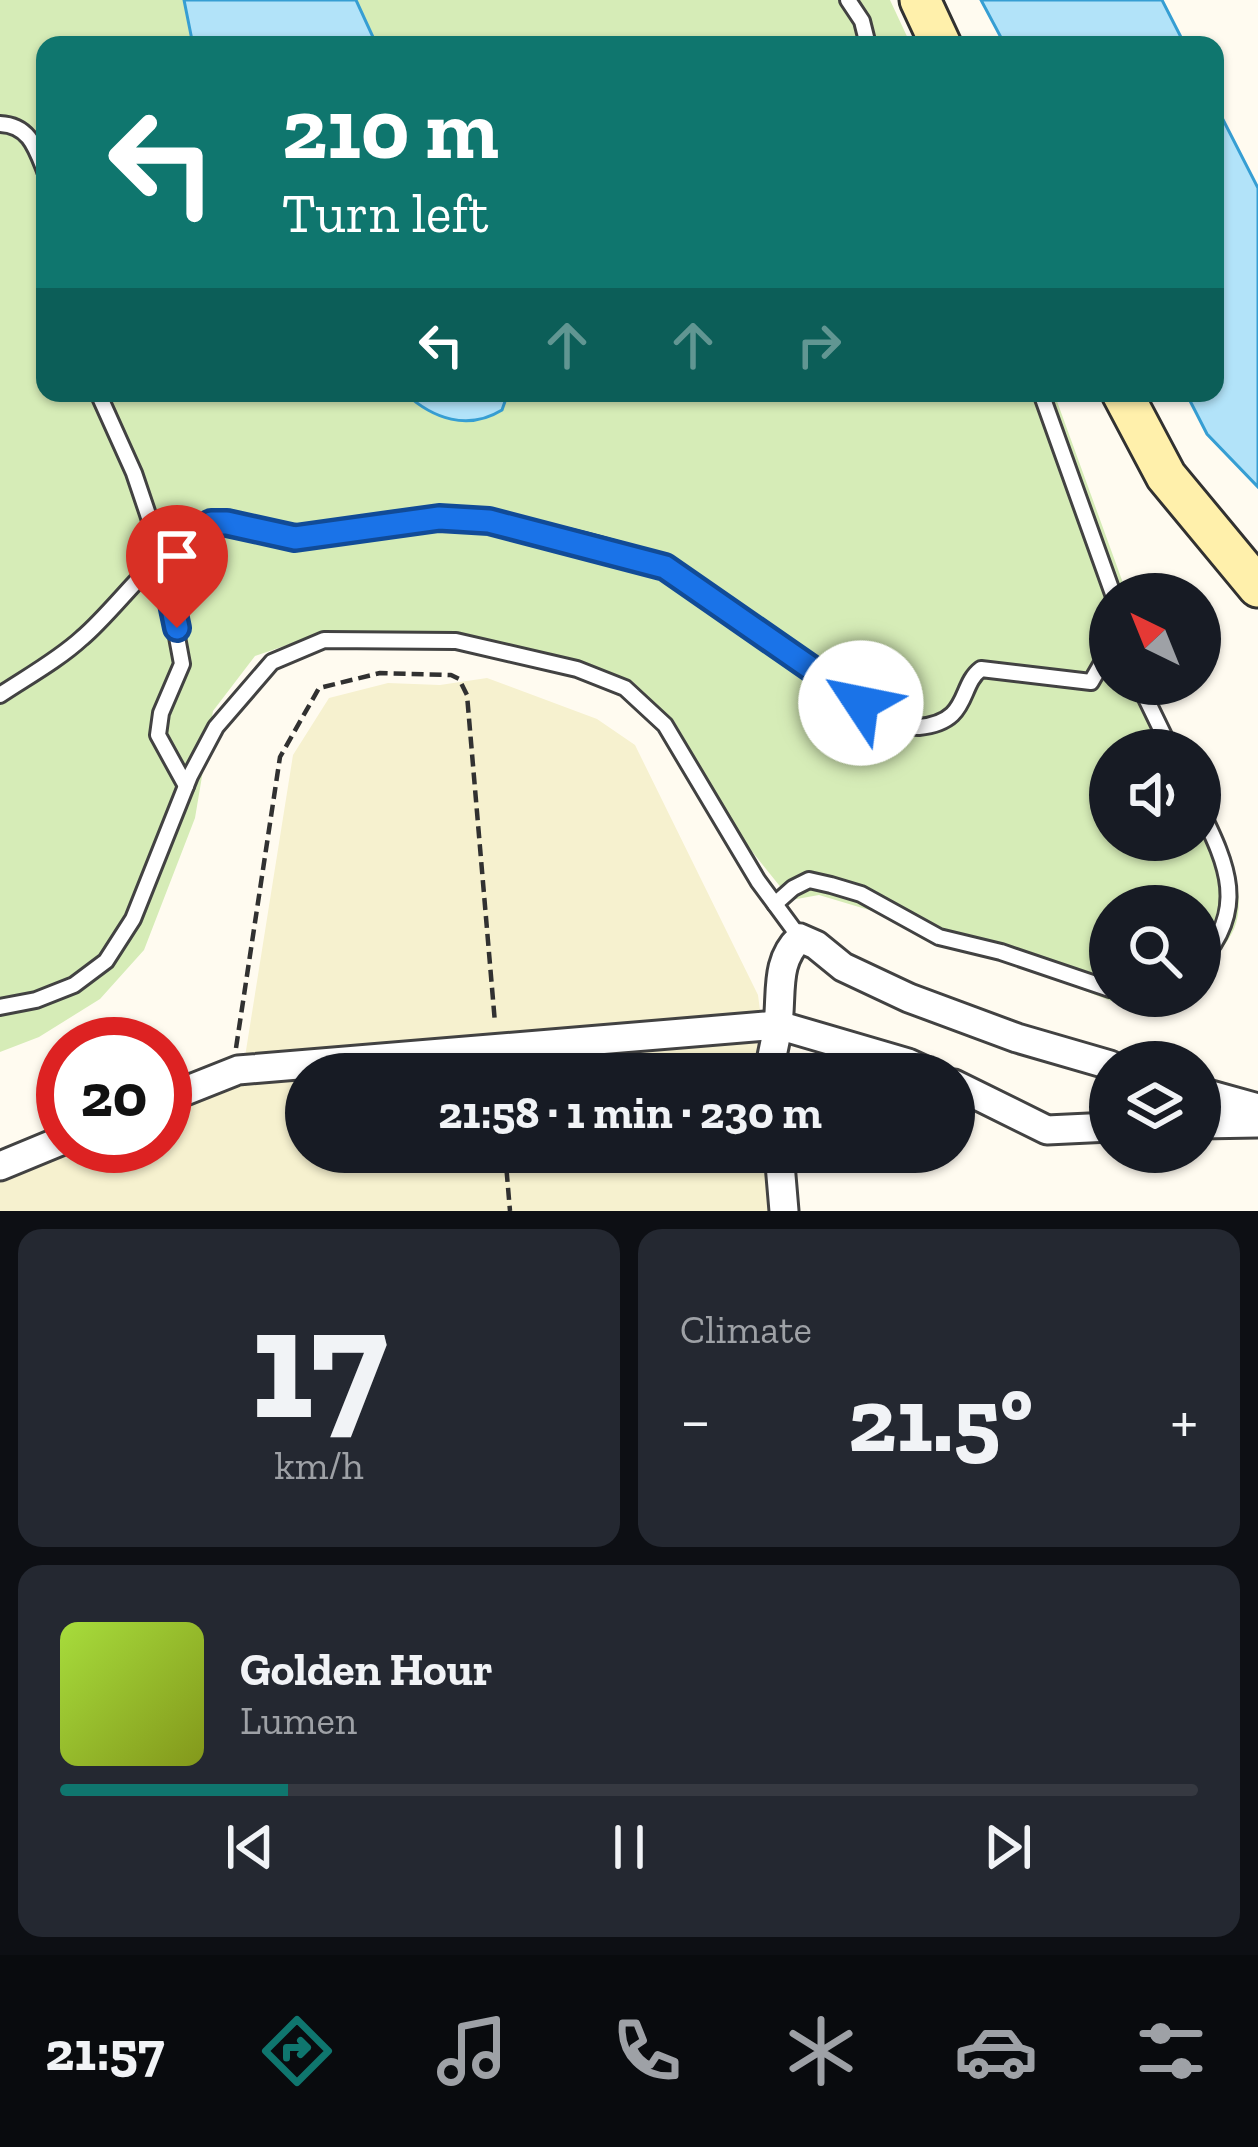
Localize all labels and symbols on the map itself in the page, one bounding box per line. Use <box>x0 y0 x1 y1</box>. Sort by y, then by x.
pin <box>126 505 228 628</box>
north arrow <box>1089 573 1221 705</box>
position arrow <box>798 640 924 766</box>
speed limit sign: 20 <box>36 1017 192 1173</box>

